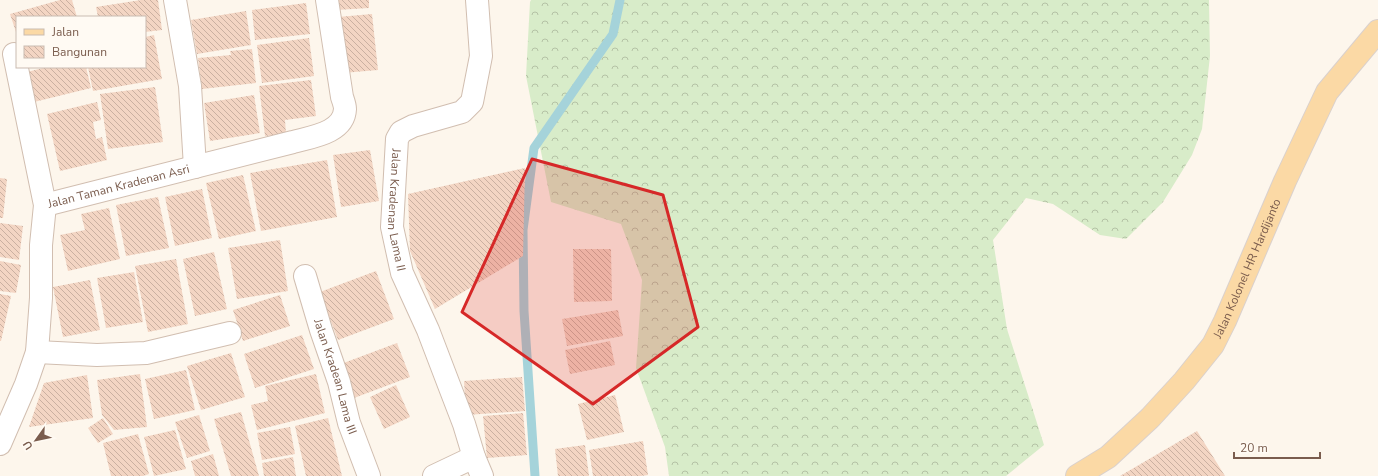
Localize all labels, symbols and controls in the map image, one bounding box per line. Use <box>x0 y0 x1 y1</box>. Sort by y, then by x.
legend <box>16 16 146 68</box>
text: Jalan <box>51 24 79 40</box>
text: Bangunan <box>52 44 107 60</box>
street label: Jalan Kradenan Lama II <box>384 147 409 273</box>
street label: Jalan Taman Kradenan Asri <box>45 161 191 212</box>
street label: Jalan Kolonel HR Hardijanto <box>1209 196 1285 342</box>
street label: Jalan Kradean Lama III <box>310 316 360 436</box>
north arrow <box>16 420 56 460</box>
scale bar <box>1234 434 1320 460</box>
text: U <box>20 438 37 453</box>
text: 20 m <box>1240 440 1268 456</box>

